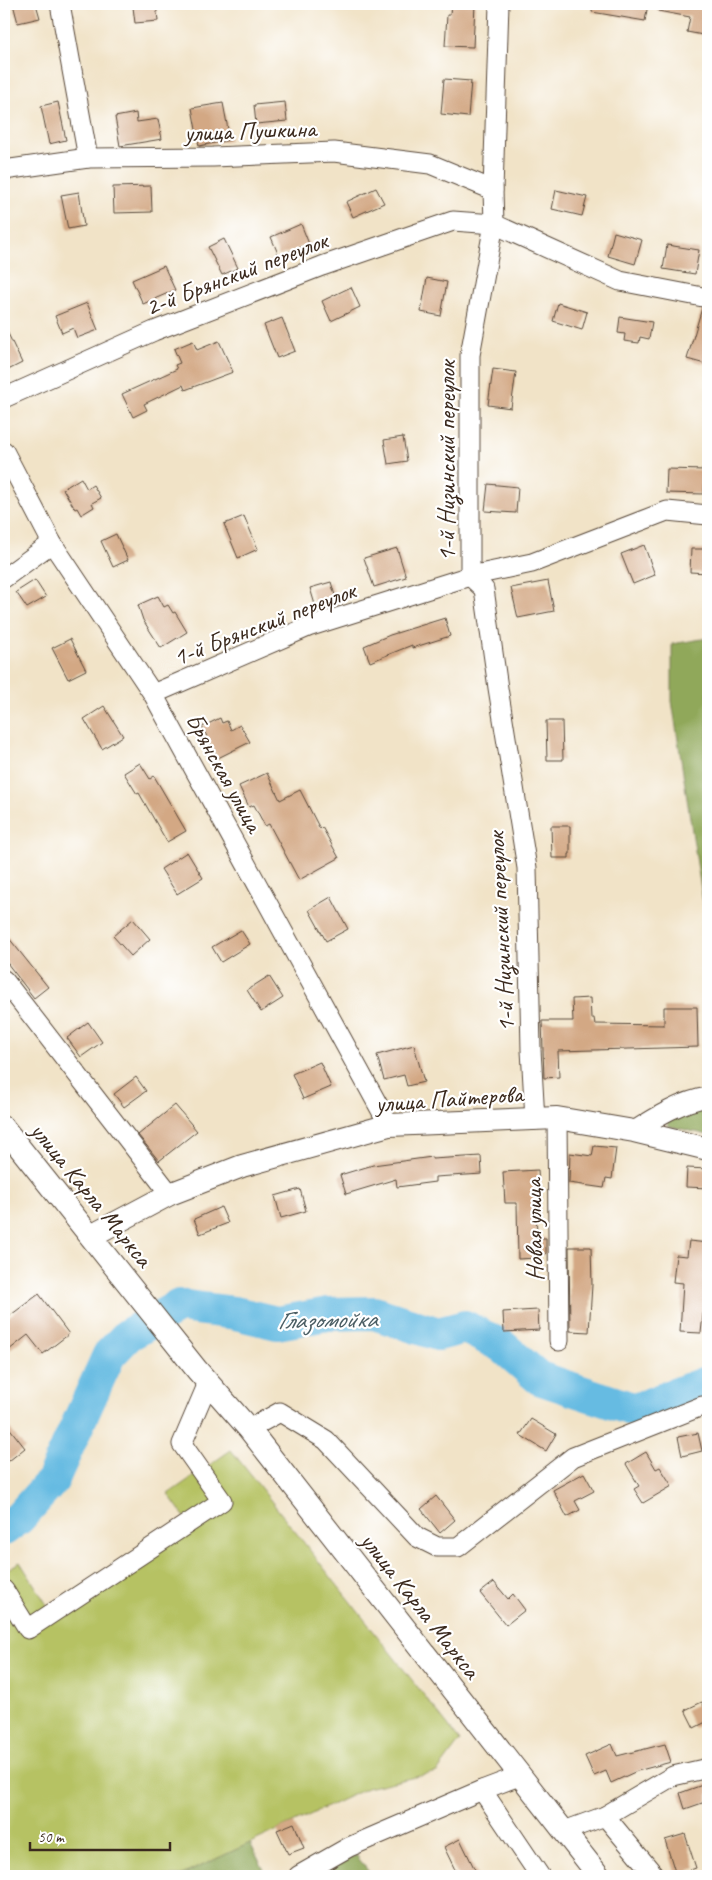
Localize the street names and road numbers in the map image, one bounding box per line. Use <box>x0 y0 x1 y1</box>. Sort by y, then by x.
street label: улица Пушкина <box>182 113 319 149</box>
street label: 2-й Брянский переулок <box>141 223 335 323</box>
street label: 1-й Низинский переулок <box>431 358 464 561</box>
street label: 1-й Брянский переулок <box>169 573 363 673</box>
street label: Брянская улица <box>178 707 271 840</box>
street label: 1-й Низинский переулок <box>480 828 523 1033</box>
street label: улица Пайтерова <box>372 1078 527 1120</box>
street label: улица Карла Маркса <box>22 1114 161 1275</box>
street label: Новая улица <box>517 1176 551 1281</box>
street label: улица Карла Маркса <box>352 1524 489 1687</box>

